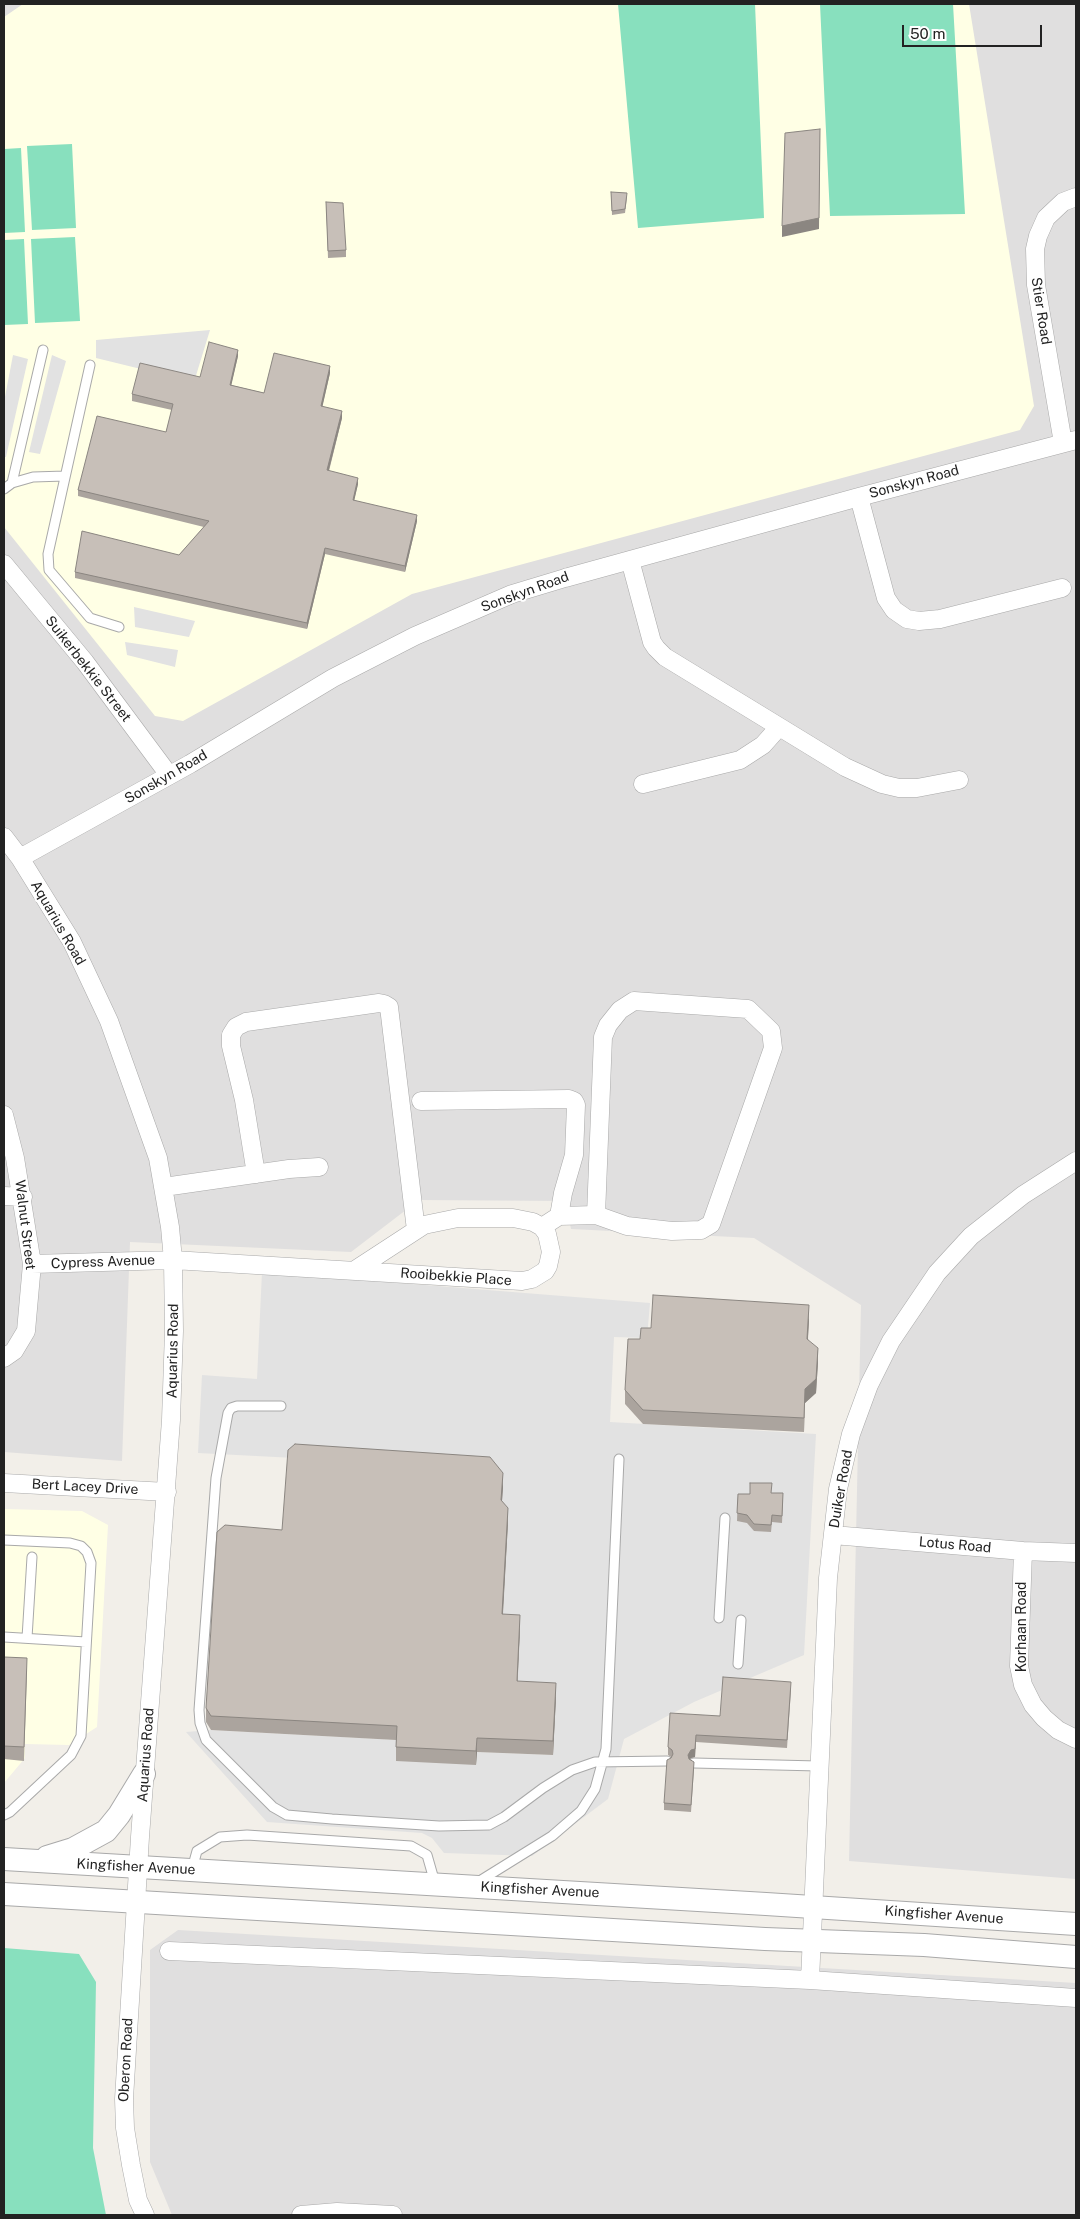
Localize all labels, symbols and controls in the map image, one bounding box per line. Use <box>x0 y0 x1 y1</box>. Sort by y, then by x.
scale bar <box>905 15 1045 47</box>
text: 50 m <box>910 25 945 42</box>
street label: Stier Road <box>1027 276 1055 346</box>
street label: Sonskyn Road <box>867 462 961 502</box>
street label: Sonskyn Road <box>479 568 571 616</box>
street label: Suikerbekkie Street <box>41 613 135 725</box>
street label: Sonskyn Road <box>122 747 210 807</box>
street label: Aquarius Road <box>27 878 89 968</box>
street label: Walnut Street <box>11 1179 39 1271</box>
street label: Cypress Avenue <box>51 1252 155 1272</box>
street label: Rooibekkie Place <box>400 1265 512 1289</box>
street label: Aquarius Road <box>164 1304 182 1398</box>
street label: Duiker Road <box>826 1449 856 1529</box>
street label: Bert Lacey Drive <box>31 1476 139 1498</box>
street label: Lotus Road <box>918 1533 992 1557</box>
street label: Korhaan Road <box>1014 1582 1030 1672</box>
street label: Aquarius Road <box>134 1707 158 1803</box>
street label: Kingfisher Avenue <box>76 1855 196 1879</box>
street label: Kingfisher Avenue <box>480 1878 600 1902</box>
street label: Kingfisher Avenue <box>884 1902 1004 1928</box>
street label: Oberon Road <box>115 2017 137 2103</box>

